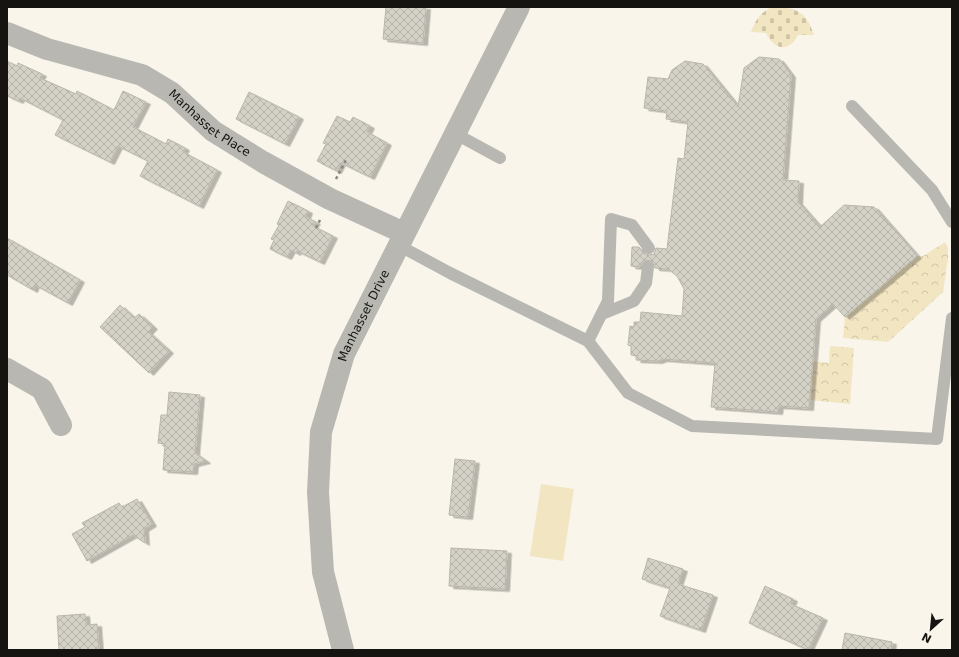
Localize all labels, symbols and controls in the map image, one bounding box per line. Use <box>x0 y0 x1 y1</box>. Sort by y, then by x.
street label: Manhasset Place <box>166 87 253 160</box>
street label: Manhasset Drive <box>335 268 392 363</box>
north arrow <box>911 609 951 649</box>
text: N <box>920 630 934 645</box>

